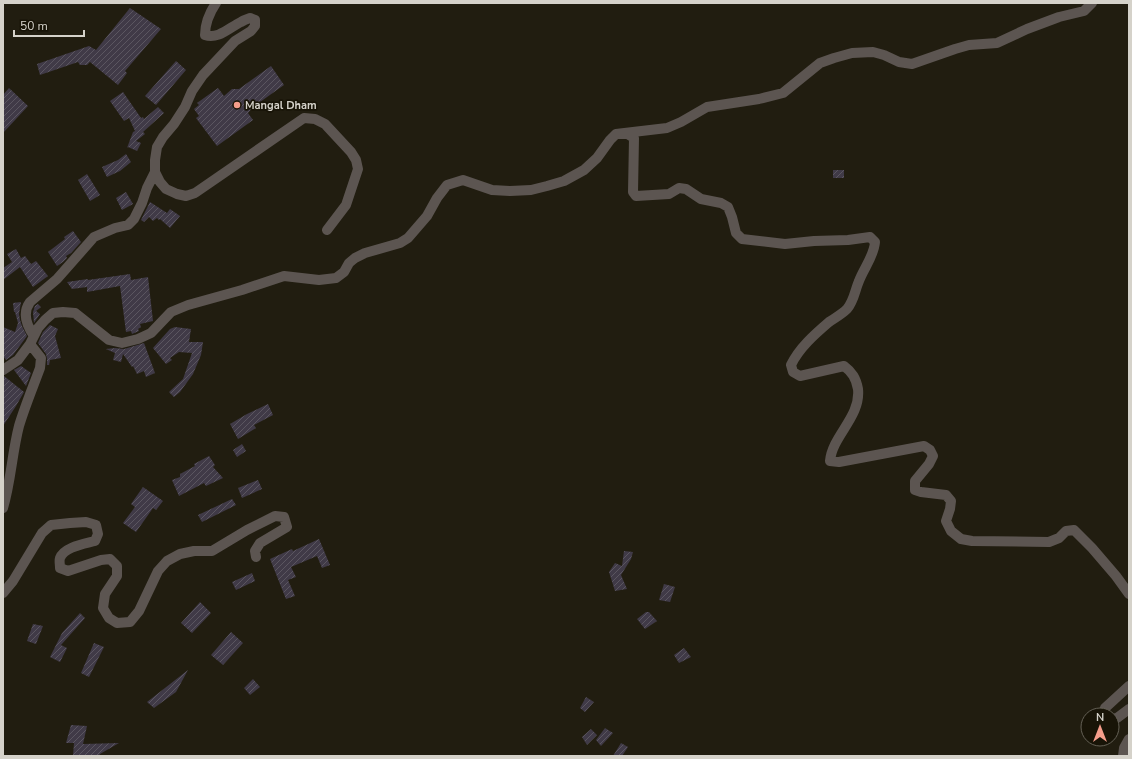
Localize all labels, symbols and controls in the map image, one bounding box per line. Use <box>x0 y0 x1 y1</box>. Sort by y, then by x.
scale bar <box>14 12 84 38</box>
text: 50 m <box>20 18 48 34</box>
place label: Mangal Dham <box>245 98 317 113</box>
marker: Mangal Dham <box>232 100 242 110</box>
north arrow <box>1080 707 1120 747</box>
text: N <box>1096 710 1104 725</box>

